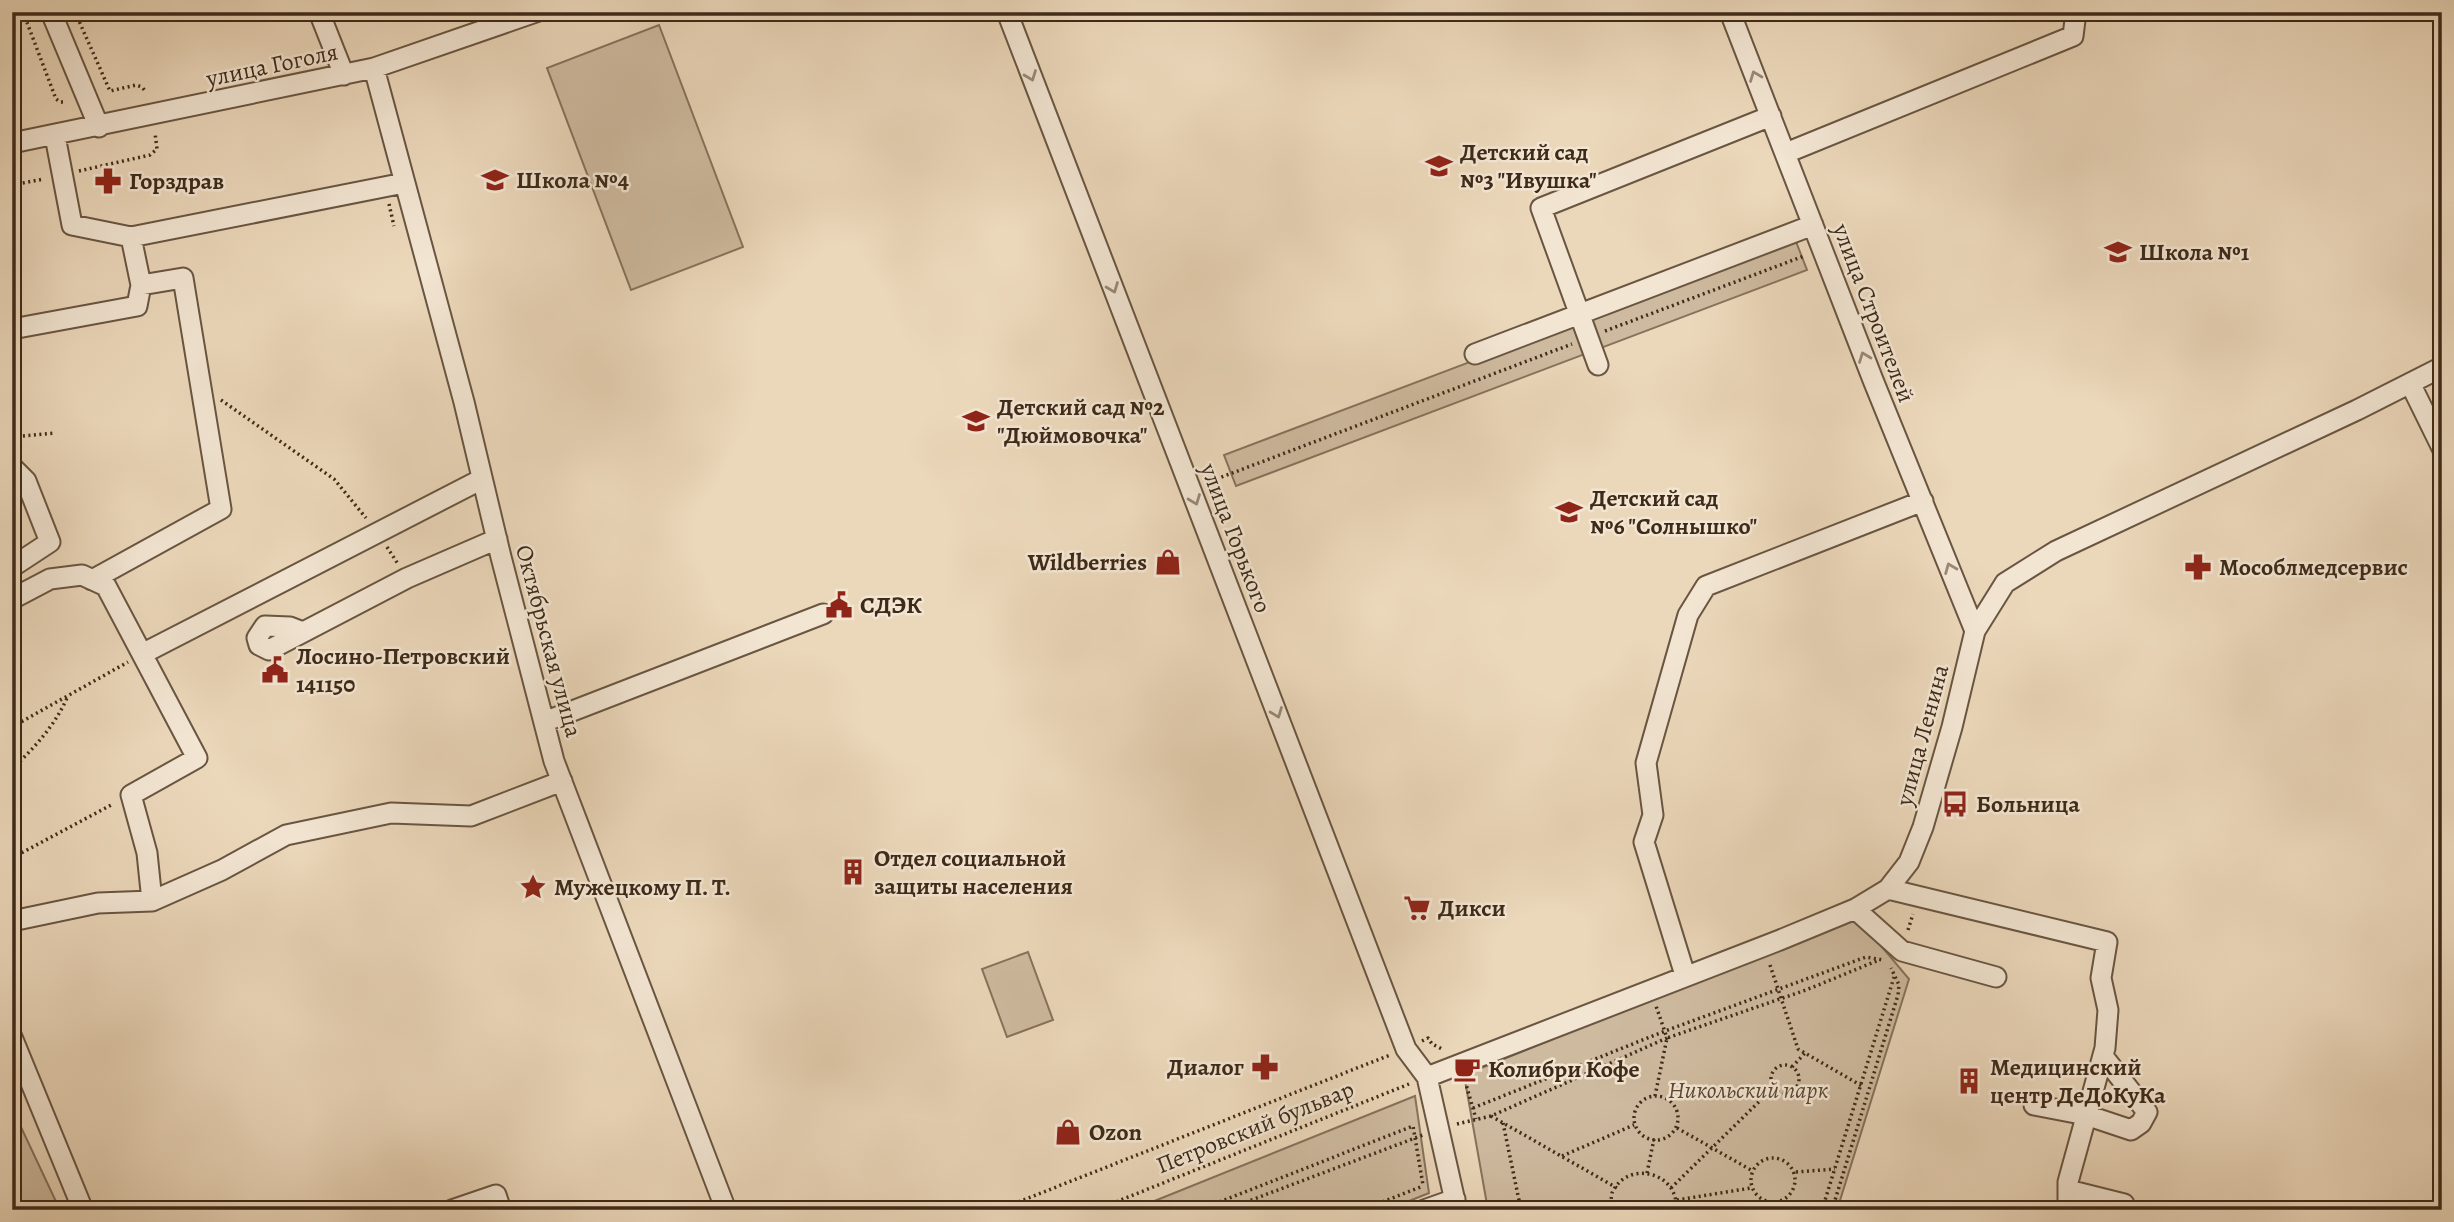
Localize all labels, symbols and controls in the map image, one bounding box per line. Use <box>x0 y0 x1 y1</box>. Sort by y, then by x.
street label: улица Гоголя <box>202 35 341 95</box>
one-way arrow <box>1023 69 1037 81</box>
one-way arrow <box>1750 71 1764 83</box>
place label: Детский сад №3 "Ивушка" <box>1460 136 1597 196</box>
school or university icon: Детский сад №3 "Ивушка" <box>1424 151 1454 181</box>
place label: Школа №4 <box>516 164 629 196</box>
place label: Горздрав <box>129 165 224 197</box>
school or university icon: Школа №4 <box>480 165 510 195</box>
pharmacy icon: Горздрав <box>93 166 123 196</box>
street label: улица Строителей <box>1825 218 1923 407</box>
place label: Школа №1 <box>2139 236 2250 268</box>
school or university icon: Школа №1 <box>2103 237 2133 267</box>
one-way arrow <box>1105 282 1119 294</box>
one-way arrow <box>1859 351 1873 363</box>
place label: Детский сад №2 "Дюймовочка" <box>997 391 1165 451</box>
school or university icon: Детский сад №2 "Дюймовочка" <box>961 406 991 436</box>
street label: улица Горького <box>1192 458 1279 617</box>
place label: Детский сад №6 "Солнышко" <box>1590 482 1757 542</box>
one-way arrow <box>1187 494 1201 506</box>
school or university icon: Детский сад №6 "Солнышко" <box>1554 497 1584 527</box>
street label: Октябрьская улица <box>508 541 590 741</box>
place label: Wildberries <box>1027 546 1147 578</box>
shop icon: Wildberries <box>1153 547 1183 577</box>
place label: Мособлмедсервис <box>2219 551 2408 583</box>
pharmacy icon: Мособлмедсервис <box>2183 552 2213 582</box>
one-way arrow <box>1944 562 1958 574</box>
place label: СДЭК <box>860 589 922 621</box>
public building icon: СДЭК <box>824 590 854 620</box>
place label: Лосино-Петровский 141150 <box>296 640 510 700</box>
public building icon: Лосино-Петровский 141150 <box>260 655 290 685</box>
street label: улица Ленина <box>1887 661 1956 810</box>
one-way arrow <box>1268 706 1282 718</box>
place label: Больница <box>1976 788 2080 820</box>
bus stop icon: Больница <box>1940 789 1970 819</box>
place label: Отдел социальной защиты населения <box>874 842 1073 902</box>
building icon: Отдел социальной защиты населения <box>838 857 868 887</box>
place label: Мужецкому П. Т. <box>554 871 731 903</box>
place icon: Мужецкому П. Т. <box>518 872 548 902</box>
place label: Дикси <box>1438 892 1506 924</box>
supermarket icon: Дикси <box>1402 893 1432 923</box>
place label: Диалог <box>1167 1051 1245 1083</box>
place label: Медицинский центр ДеДоКуКа <box>1990 1051 2166 1111</box>
pharmacy icon: Диалог <box>1250 1052 1280 1082</box>
place label: Колибри Кофе <box>1488 1053 1640 1085</box>
cafe icon: Колибри Кофе <box>1452 1054 1482 1084</box>
building icon: Медицинский центр ДеДоКуКа <box>1954 1066 1984 1096</box>
street label: Петровский бульвар <box>1151 1073 1359 1181</box>
park label: Никольский парк <box>1668 1074 1829 1106</box>
place label: Ozon <box>1089 1116 1143 1148</box>
shop icon: Ozon <box>1053 1117 1083 1147</box>

